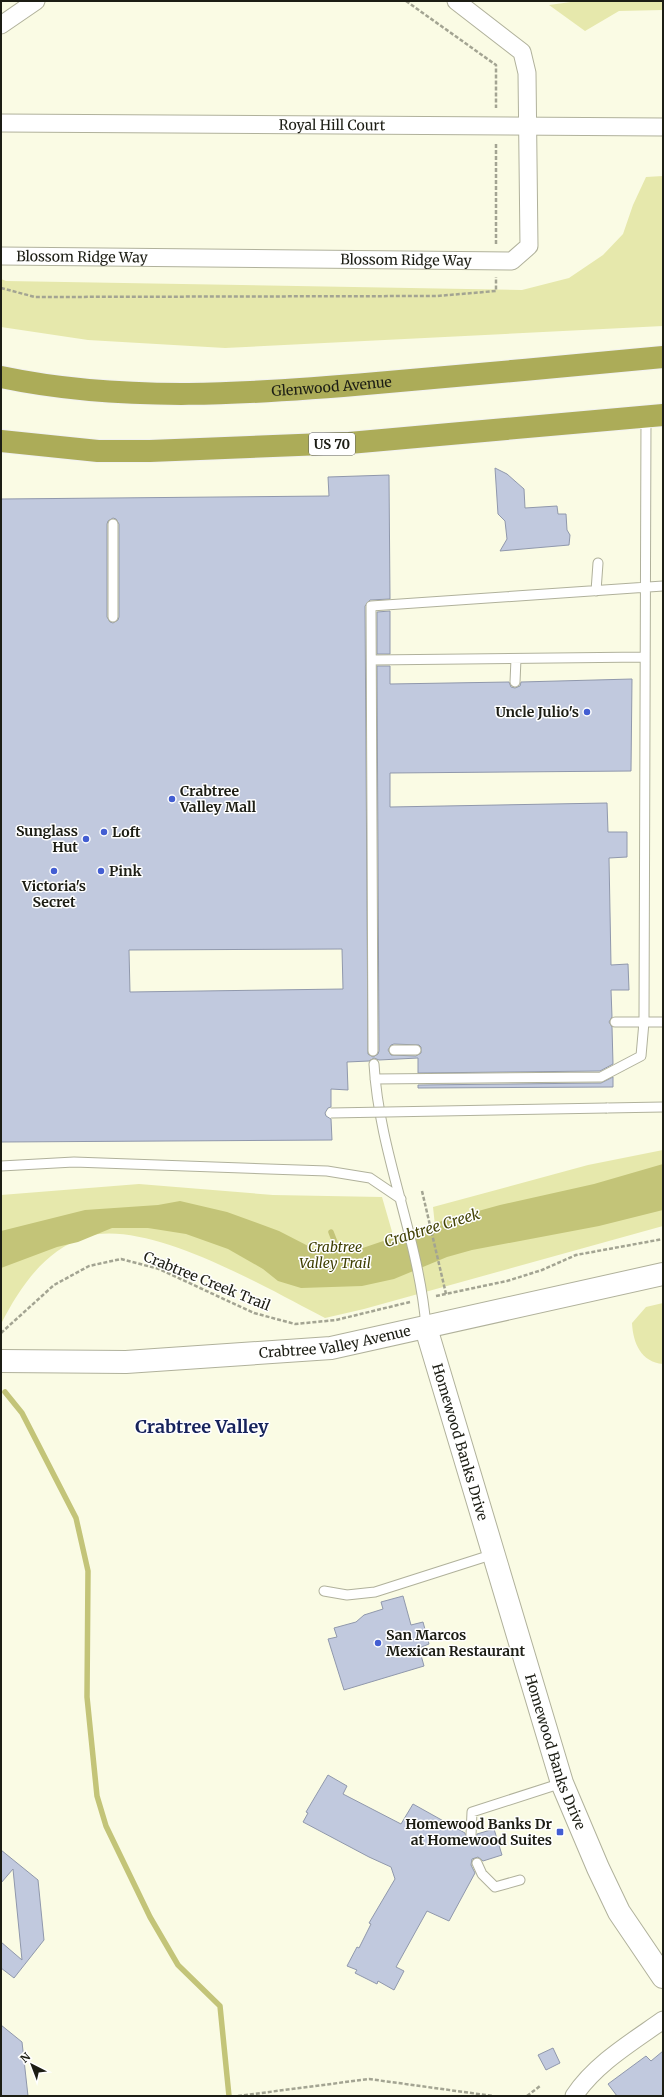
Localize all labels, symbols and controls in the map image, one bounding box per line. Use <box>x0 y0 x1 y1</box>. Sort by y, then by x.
street label: Royal Hill Court <box>279 116 386 134</box>
street label: Blossom Ridge Way <box>16 247 149 266</box>
street label: Blossom Ridge Way <box>340 250 473 270</box>
street label: Glenwood Avenue <box>271 373 393 400</box>
road number: US 70 <box>309 433 355 455</box>
place label: Uncle Julio's <box>495 703 579 721</box>
marker: Uncle Julio's <box>582 707 592 717</box>
place label: Crabtree Valley Mall <box>179 782 257 816</box>
marker: Crabtree Valley Mall <box>167 794 177 804</box>
place label: Sunglass Hut <box>16 822 78 856</box>
place label: Loft <box>112 823 141 841</box>
marker: Loft <box>99 827 109 837</box>
marker: Sunglass Hut <box>81 834 91 844</box>
place label: Pink <box>109 862 143 880</box>
marker: Victoria's Secret <box>49 866 59 876</box>
marker: Pink <box>96 866 106 876</box>
place label: Victoria's Secret <box>21 877 86 911</box>
water label: Crabtree Creek <box>382 1204 483 1251</box>
park label: Crabtree Valley Trail <box>299 1238 371 1272</box>
street label: Crabtree Creek Trail <box>141 1247 274 1315</box>
street label: Crabtree Valley Avenue <box>258 1322 412 1362</box>
street label: Homewood Banks Drive <box>428 1361 492 1523</box>
district label: Crabtree Valley <box>135 1415 269 1438</box>
place label: San Marcos Mexican Restaurant <box>386 1626 525 1660</box>
marker: San Marcos Mexican Restaurant <box>373 1638 383 1648</box>
street label: Homewood Banks Drive <box>521 1672 590 1832</box>
place label: Homewood Banks Dr at Homewood Suites <box>405 1815 552 1849</box>
marker: Homewood Banks Dr at Homewood Suites <box>555 1827 565 1837</box>
north arrow <box>12 2045 52 2085</box>
text: N <box>17 2049 33 2066</box>

